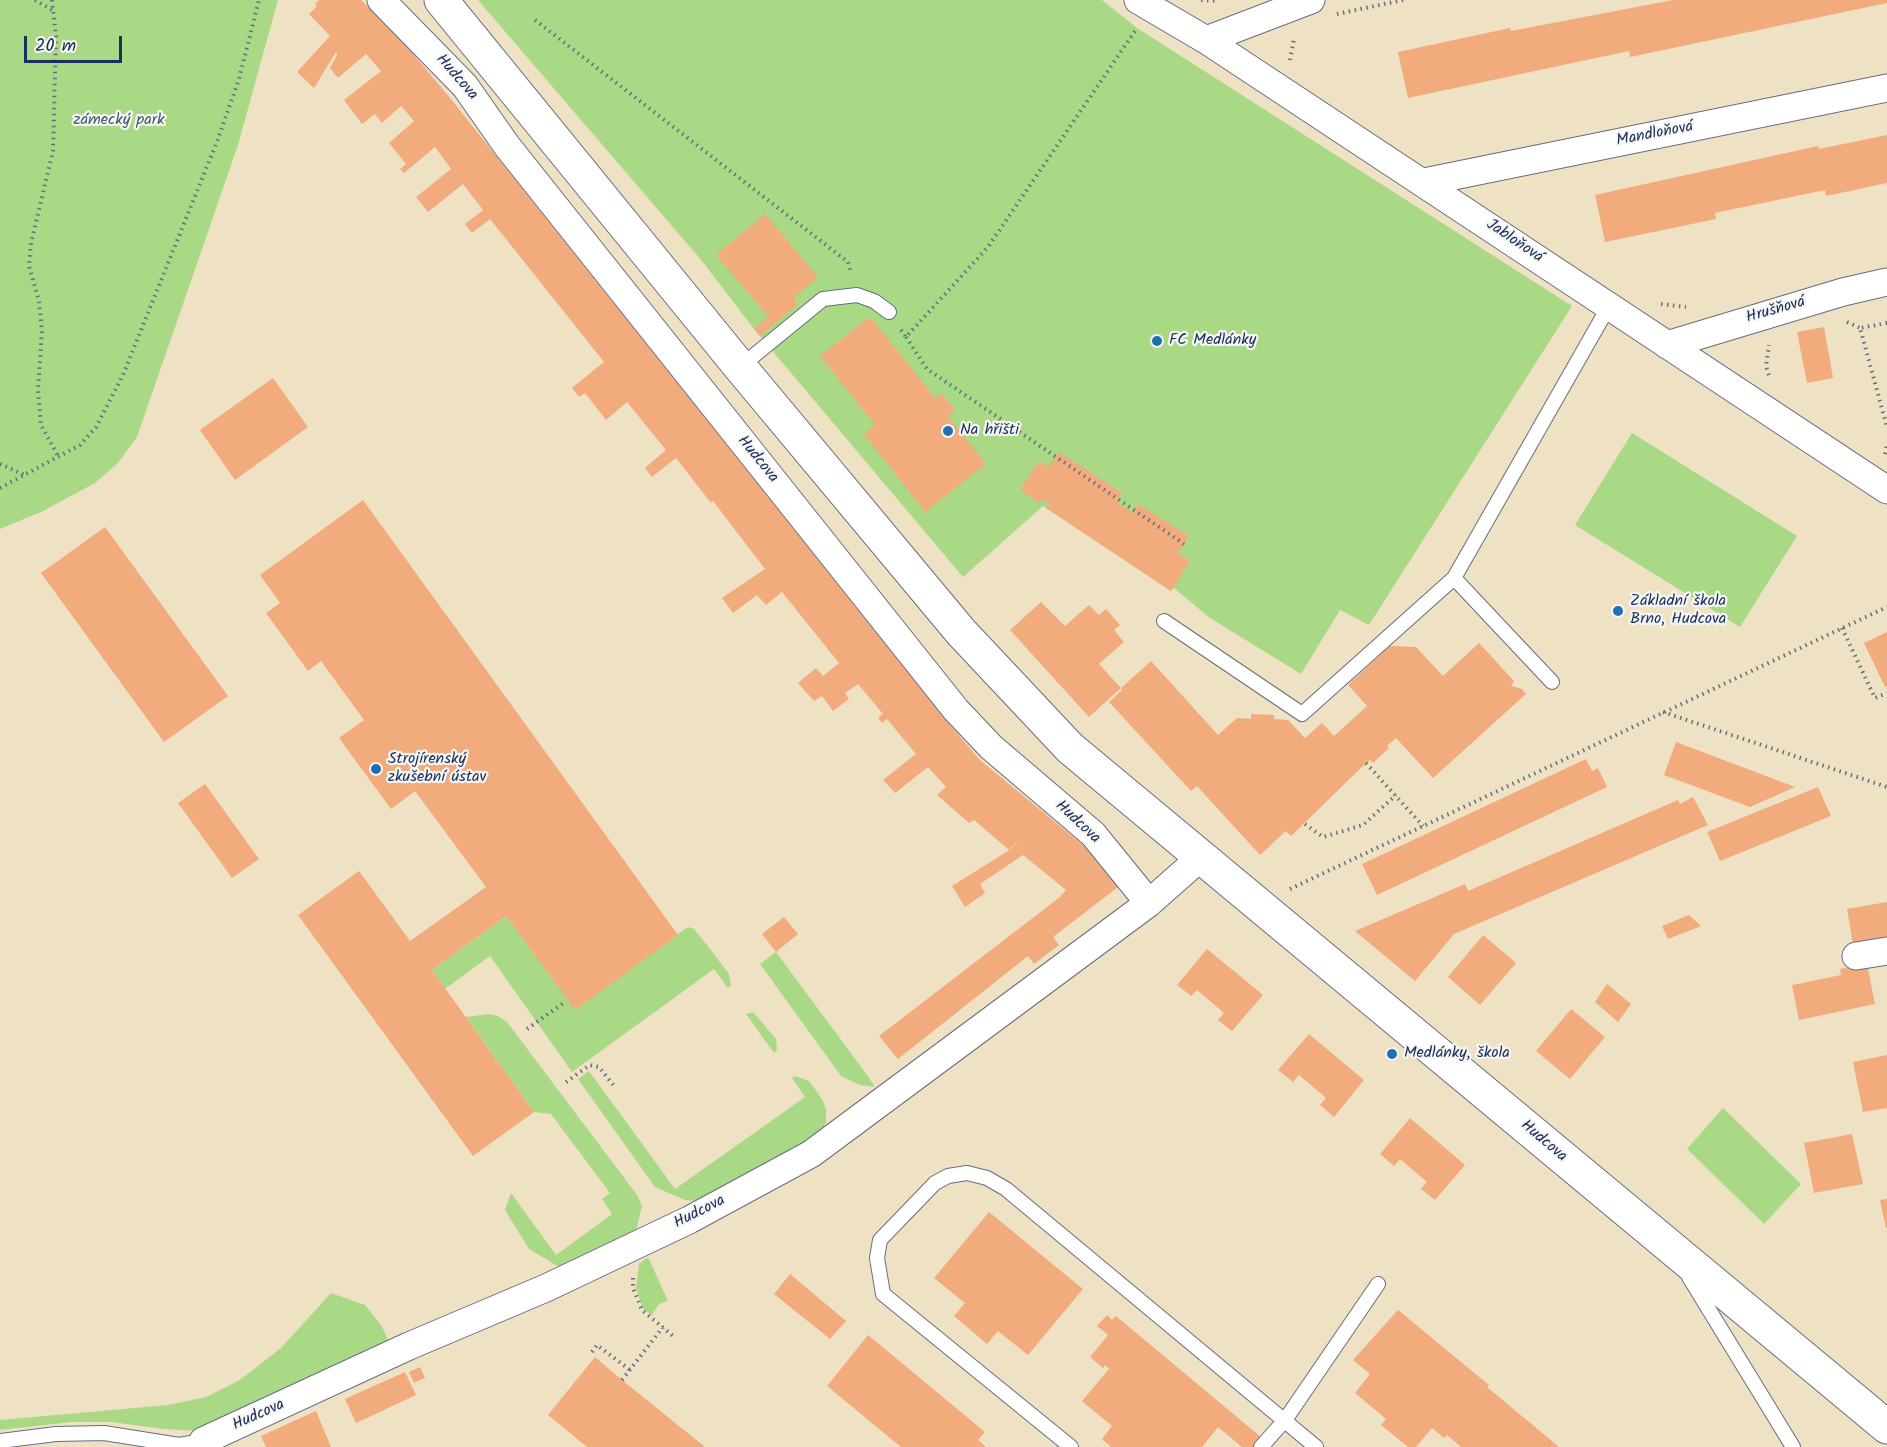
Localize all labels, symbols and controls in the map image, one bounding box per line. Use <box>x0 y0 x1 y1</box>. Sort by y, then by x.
scale bar <box>27 24 124 62</box>
text: 20 m <box>35 32 76 61</box>
street label: Hudcova <box>431 51 481 105</box>
park label: zámecký park <box>73 111 165 131</box>
street label: Mandloňová <box>1615 118 1695 152</box>
street label: Jabloňová <box>1482 216 1546 268</box>
street label: Hrušňová <box>1744 293 1808 329</box>
place label: FC Medlánky <box>1169 331 1256 351</box>
marker: FC Medlánky <box>1150 334 1164 348</box>
place label: Na hřišti <box>960 421 1019 441</box>
marker: Na hřišti <box>941 424 955 438</box>
street label: Hudcova <box>732 433 782 487</box>
place label: Základní škola Brno, Hudcova <box>1630 592 1726 630</box>
marker: Základní škola Brno, Hudcova <box>1611 604 1625 618</box>
place label: Strojírenský zkušební ústav <box>388 750 486 788</box>
marker: Strojírenský zkušební ústav <box>369 762 383 776</box>
street label: Hudcova <box>1050 797 1104 849</box>
place label: Medlánky, škola <box>1404 1044 1510 1064</box>
marker: Medlánky, škola <box>1385 1047 1399 1061</box>
street label: Hudcova <box>1516 1117 1570 1167</box>
street label: Hudcova <box>671 1192 729 1234</box>
street label: Hudcova <box>230 1396 288 1436</box>

